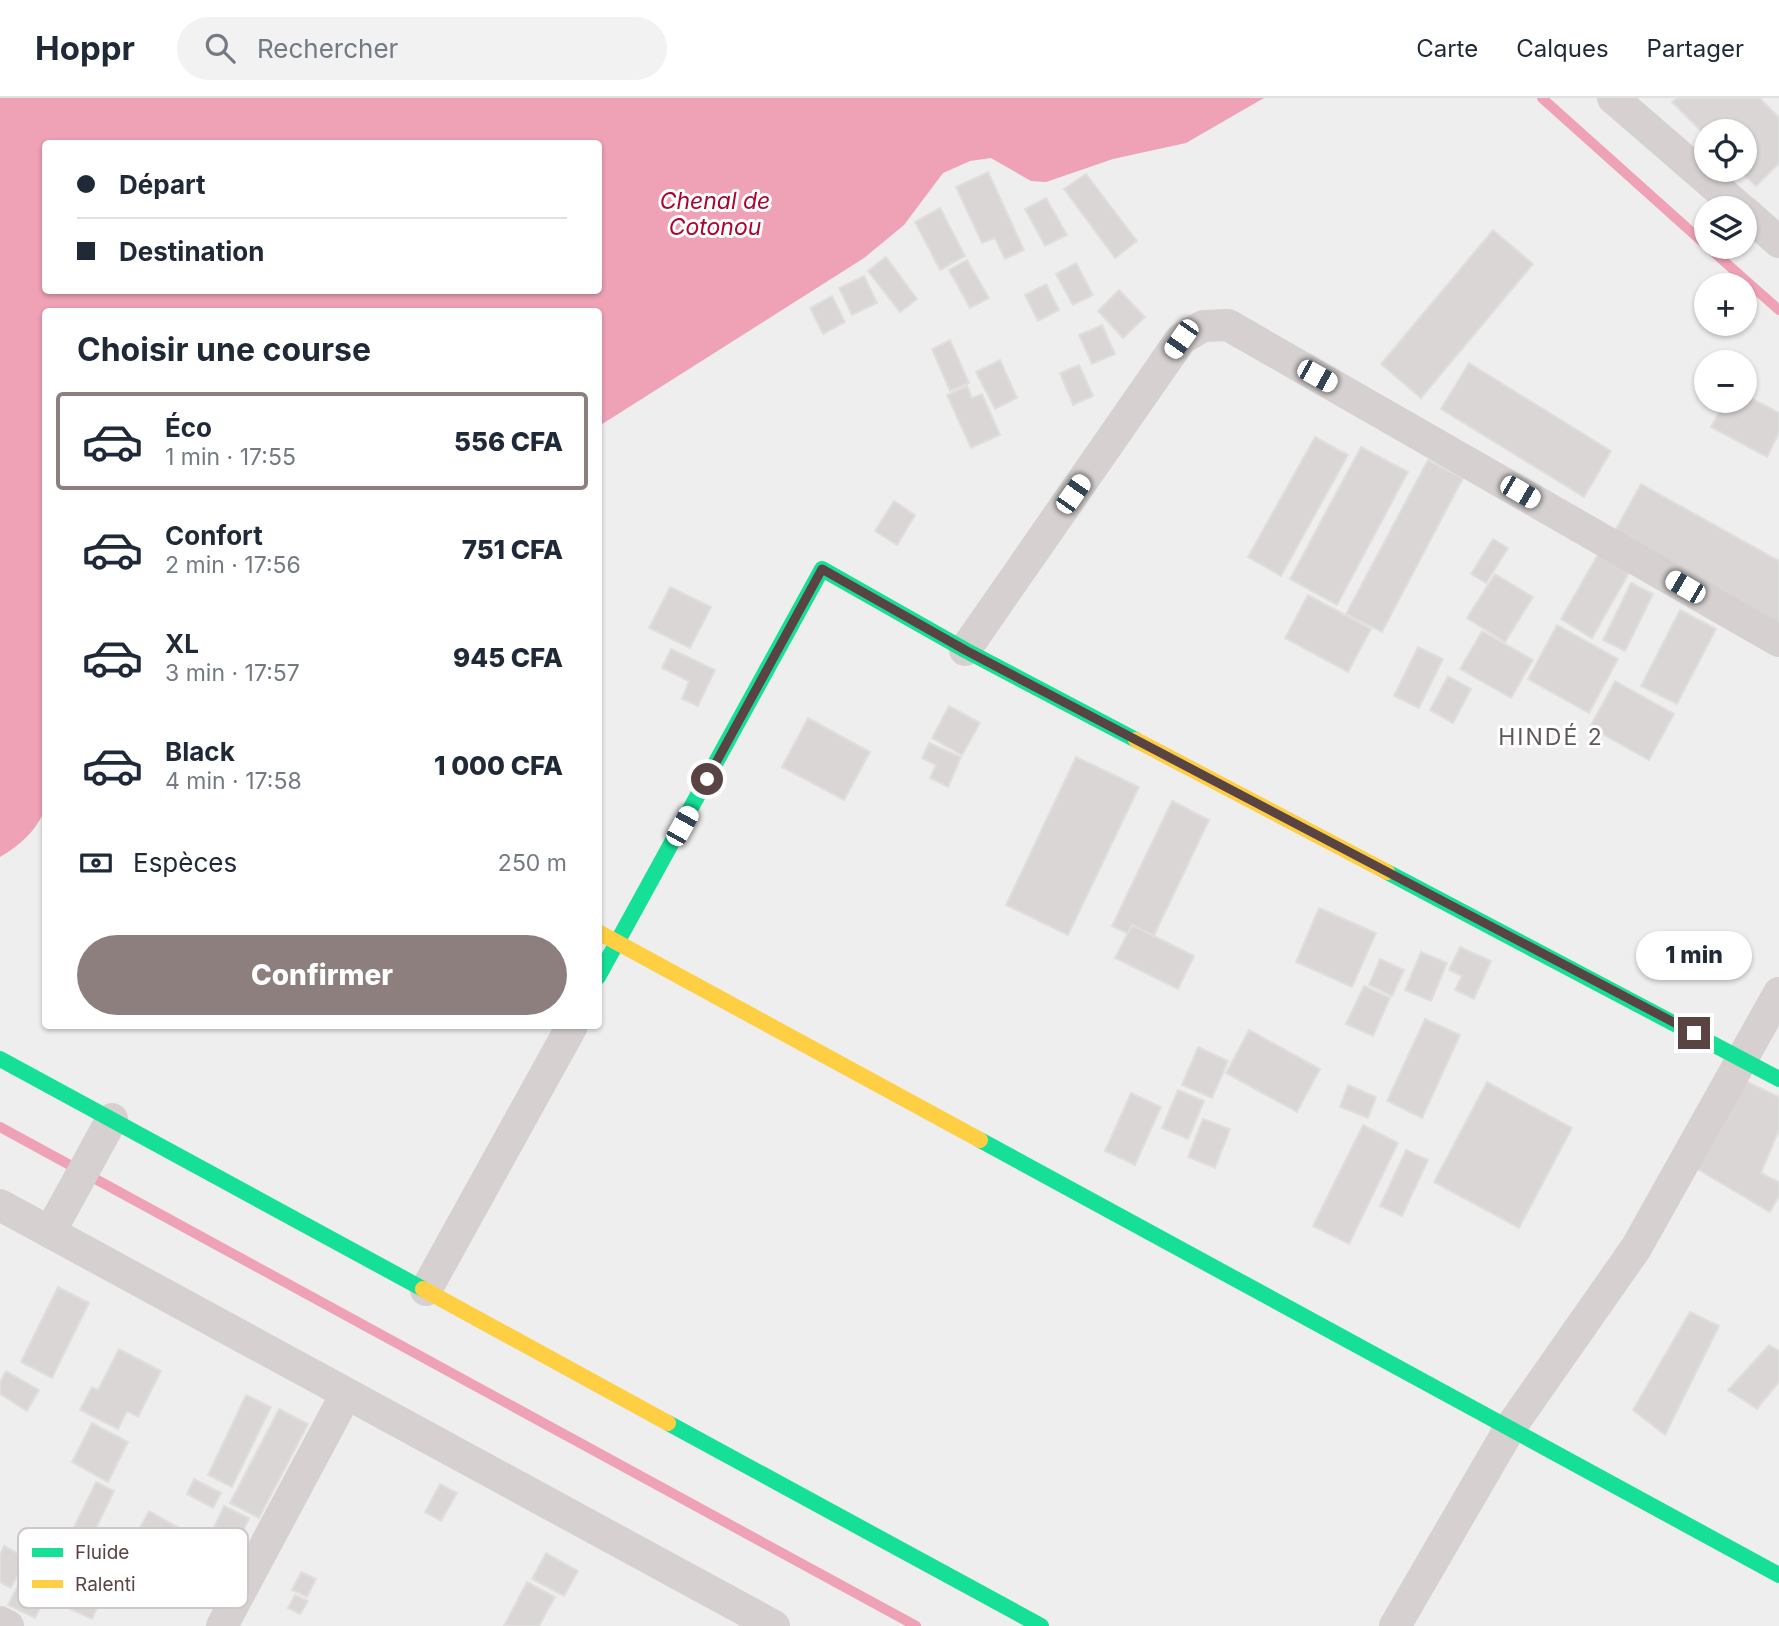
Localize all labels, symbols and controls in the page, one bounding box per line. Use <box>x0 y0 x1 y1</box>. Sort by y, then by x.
search box <box>177 17 667 80</box>
text: Hoppr <box>35 28 135 68</box>
icon: search <box>201 29 239 67</box>
text: Rechercher <box>257 33 398 64</box>
text: Carte <box>1416 34 1478 63</box>
text: Calques <box>1516 34 1609 63</box>
text: Partager <box>1647 34 1744 63</box>
map controls <box>1694 119 1757 413</box>
button: locate <box>1694 119 1757 182</box>
text: Départ <box>119 169 206 200</box>
water label: Chenal de Cotonou <box>660 187 770 241</box>
button: layers <box>1694 196 1757 259</box>
text: Destination <box>119 236 264 267</box>
button: + <box>1694 273 1757 336</box>
car <box>1161 316 1202 362</box>
text: Choisir une course <box>77 330 371 369</box>
button: − <box>1694 350 1757 413</box>
car <box>1294 357 1341 395</box>
icon: car <box>81 410 144 473</box>
text: Éco <box>165 412 212 443</box>
text: 556 CFA <box>454 426 563 457</box>
text: 1 min · 17:55 <box>165 443 296 471</box>
car <box>1053 471 1094 517</box>
car <box>1497 472 1544 512</box>
icon: car <box>81 518 144 581</box>
text: Confort <box>165 520 263 551</box>
text: 751 CFA <box>462 534 563 565</box>
text: 2 min · 17:56 <box>165 551 301 579</box>
car <box>1662 567 1709 607</box>
icon: car <box>81 626 144 689</box>
text: XL <box>165 628 199 659</box>
text: 945 CFA <box>453 642 563 673</box>
text: 3 min · 17:57 <box>165 659 300 687</box>
district label: HINDÉ 2 <box>1498 723 1604 751</box>
icon: car <box>81 734 144 797</box>
text: Black <box>165 736 235 767</box>
text: 1 000 CFA <box>434 750 563 781</box>
route start <box>691 763 723 795</box>
text: 4 min · 17:58 <box>165 767 302 795</box>
car <box>663 803 702 849</box>
icon: cash <box>77 844 115 882</box>
text: Espèces <box>133 847 237 878</box>
text: 250 m <box>498 849 567 877</box>
callout: 1 min <box>1636 932 1752 981</box>
button: Confirmer <box>77 935 567 1015</box>
text: 1 min <box>1665 941 1723 969</box>
route end <box>1678 1017 1710 1049</box>
legend <box>18 1528 248 1608</box>
text: Fluide <box>75 1541 129 1564</box>
text: Ralenti <box>75 1573 136 1596</box>

